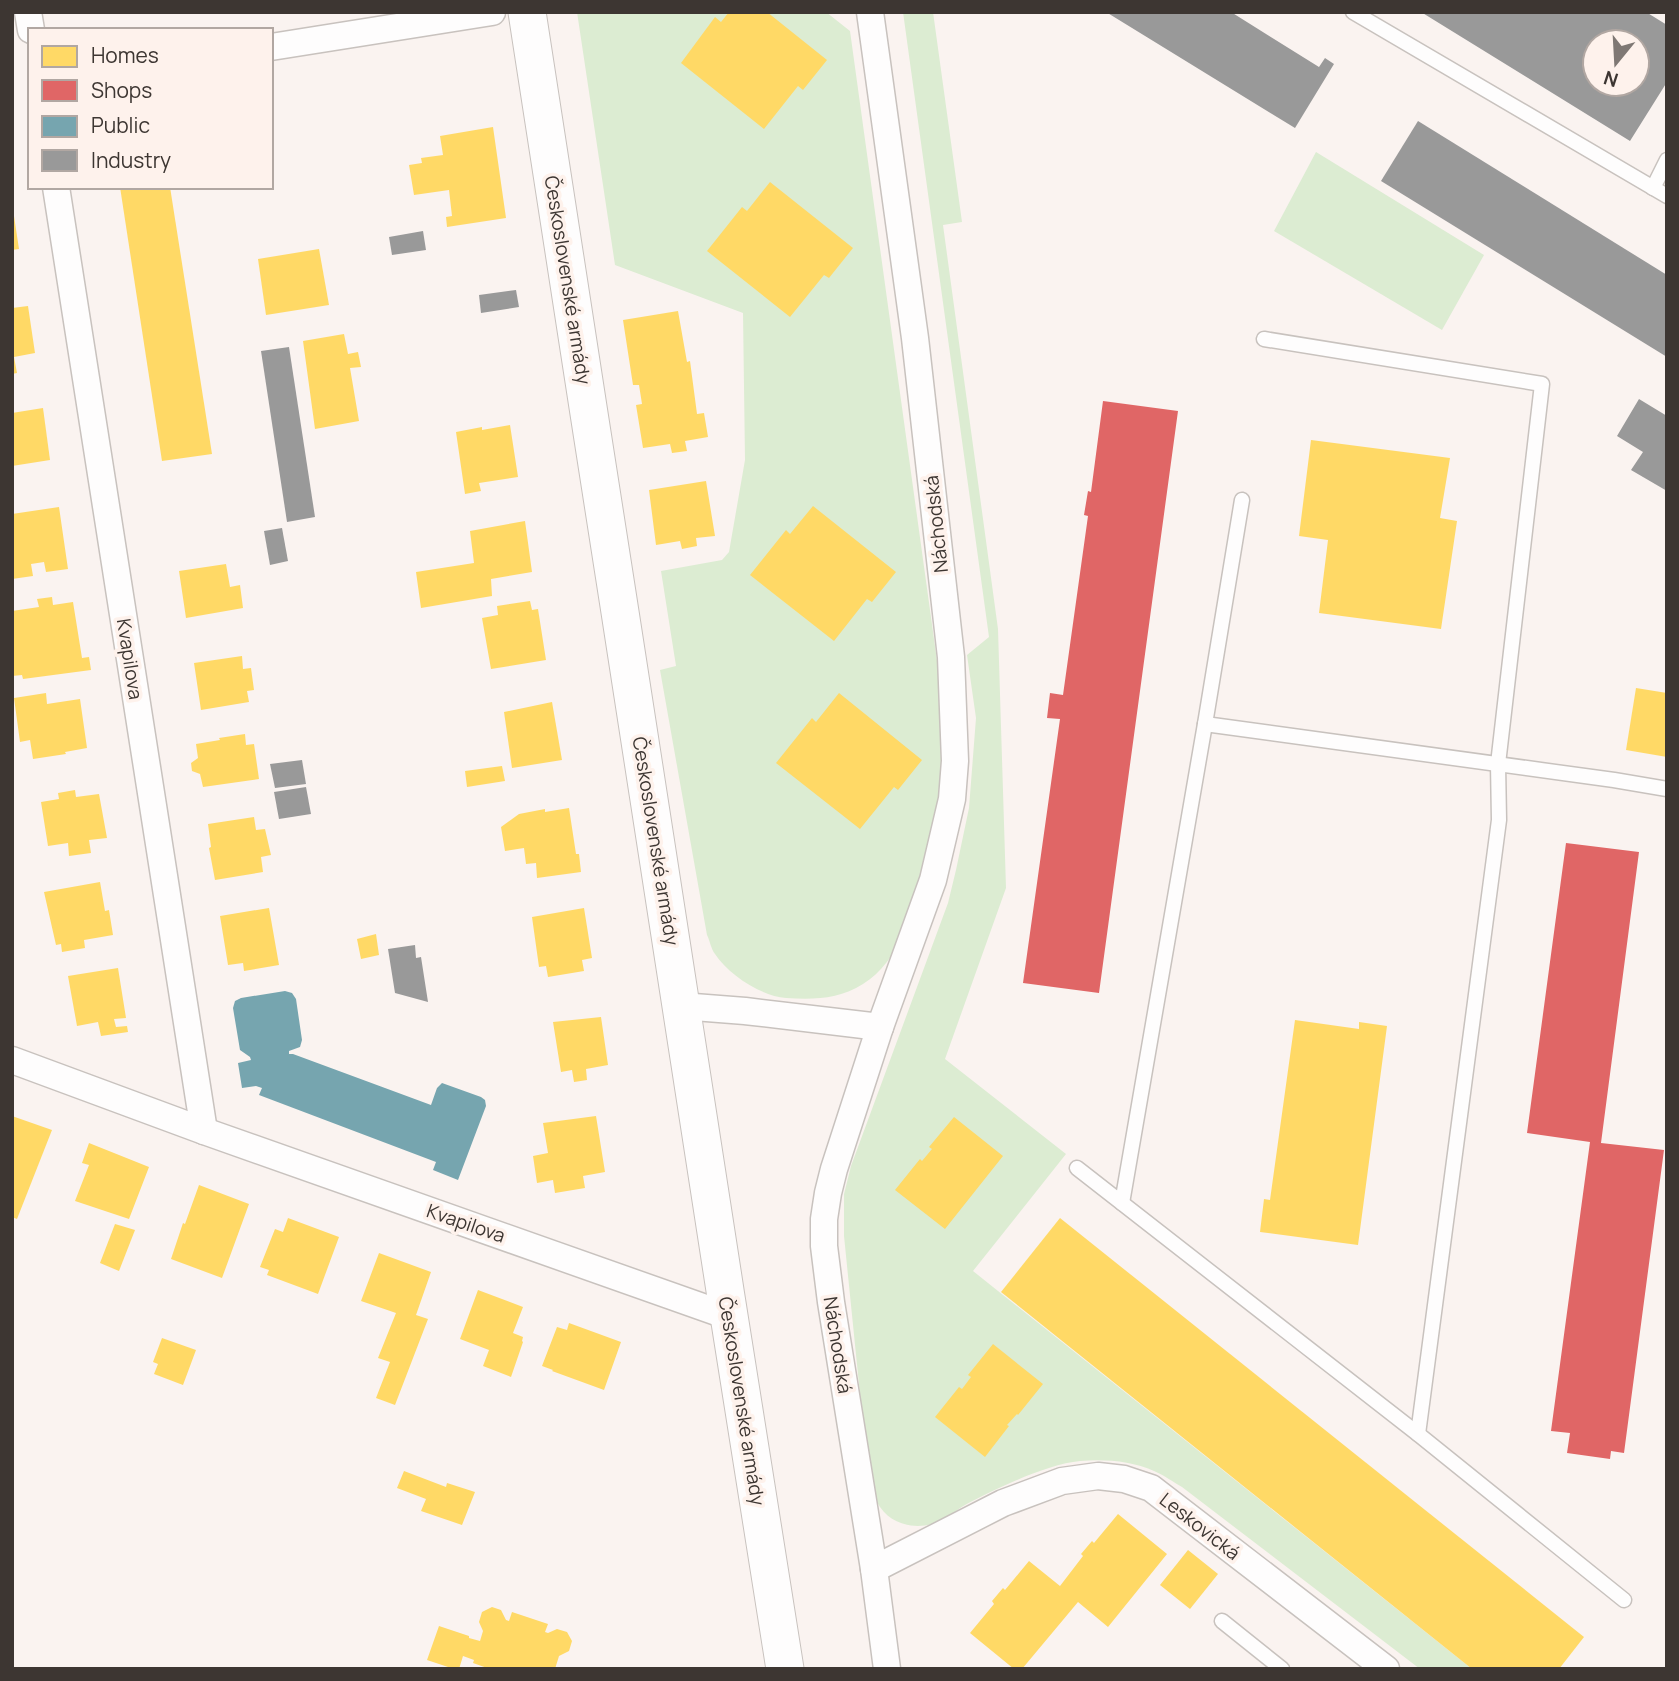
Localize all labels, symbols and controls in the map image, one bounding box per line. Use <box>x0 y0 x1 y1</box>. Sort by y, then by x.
legend <box>28 28 273 189</box>
north arrow <box>1581 28 1651 98</box>
text: Homes <box>91 41 159 69</box>
text: N <box>1600 65 1621 94</box>
text: Shops <box>91 76 152 104</box>
text: Public <box>91 111 150 139</box>
text: Industry <box>91 146 171 174</box>
street label: Československé armády <box>539 174 597 386</box>
street label: Náchodská <box>918 474 954 574</box>
street label: Kvapilova <box>111 617 149 701</box>
street label: Československé armády <box>627 735 685 947</box>
street label: Kvapilova <box>423 1197 509 1249</box>
street label: Československé armády <box>713 1295 771 1507</box>
street label: Náchodská <box>818 1295 858 1395</box>
street label: Leskovická <box>1154 1486 1246 1566</box>

